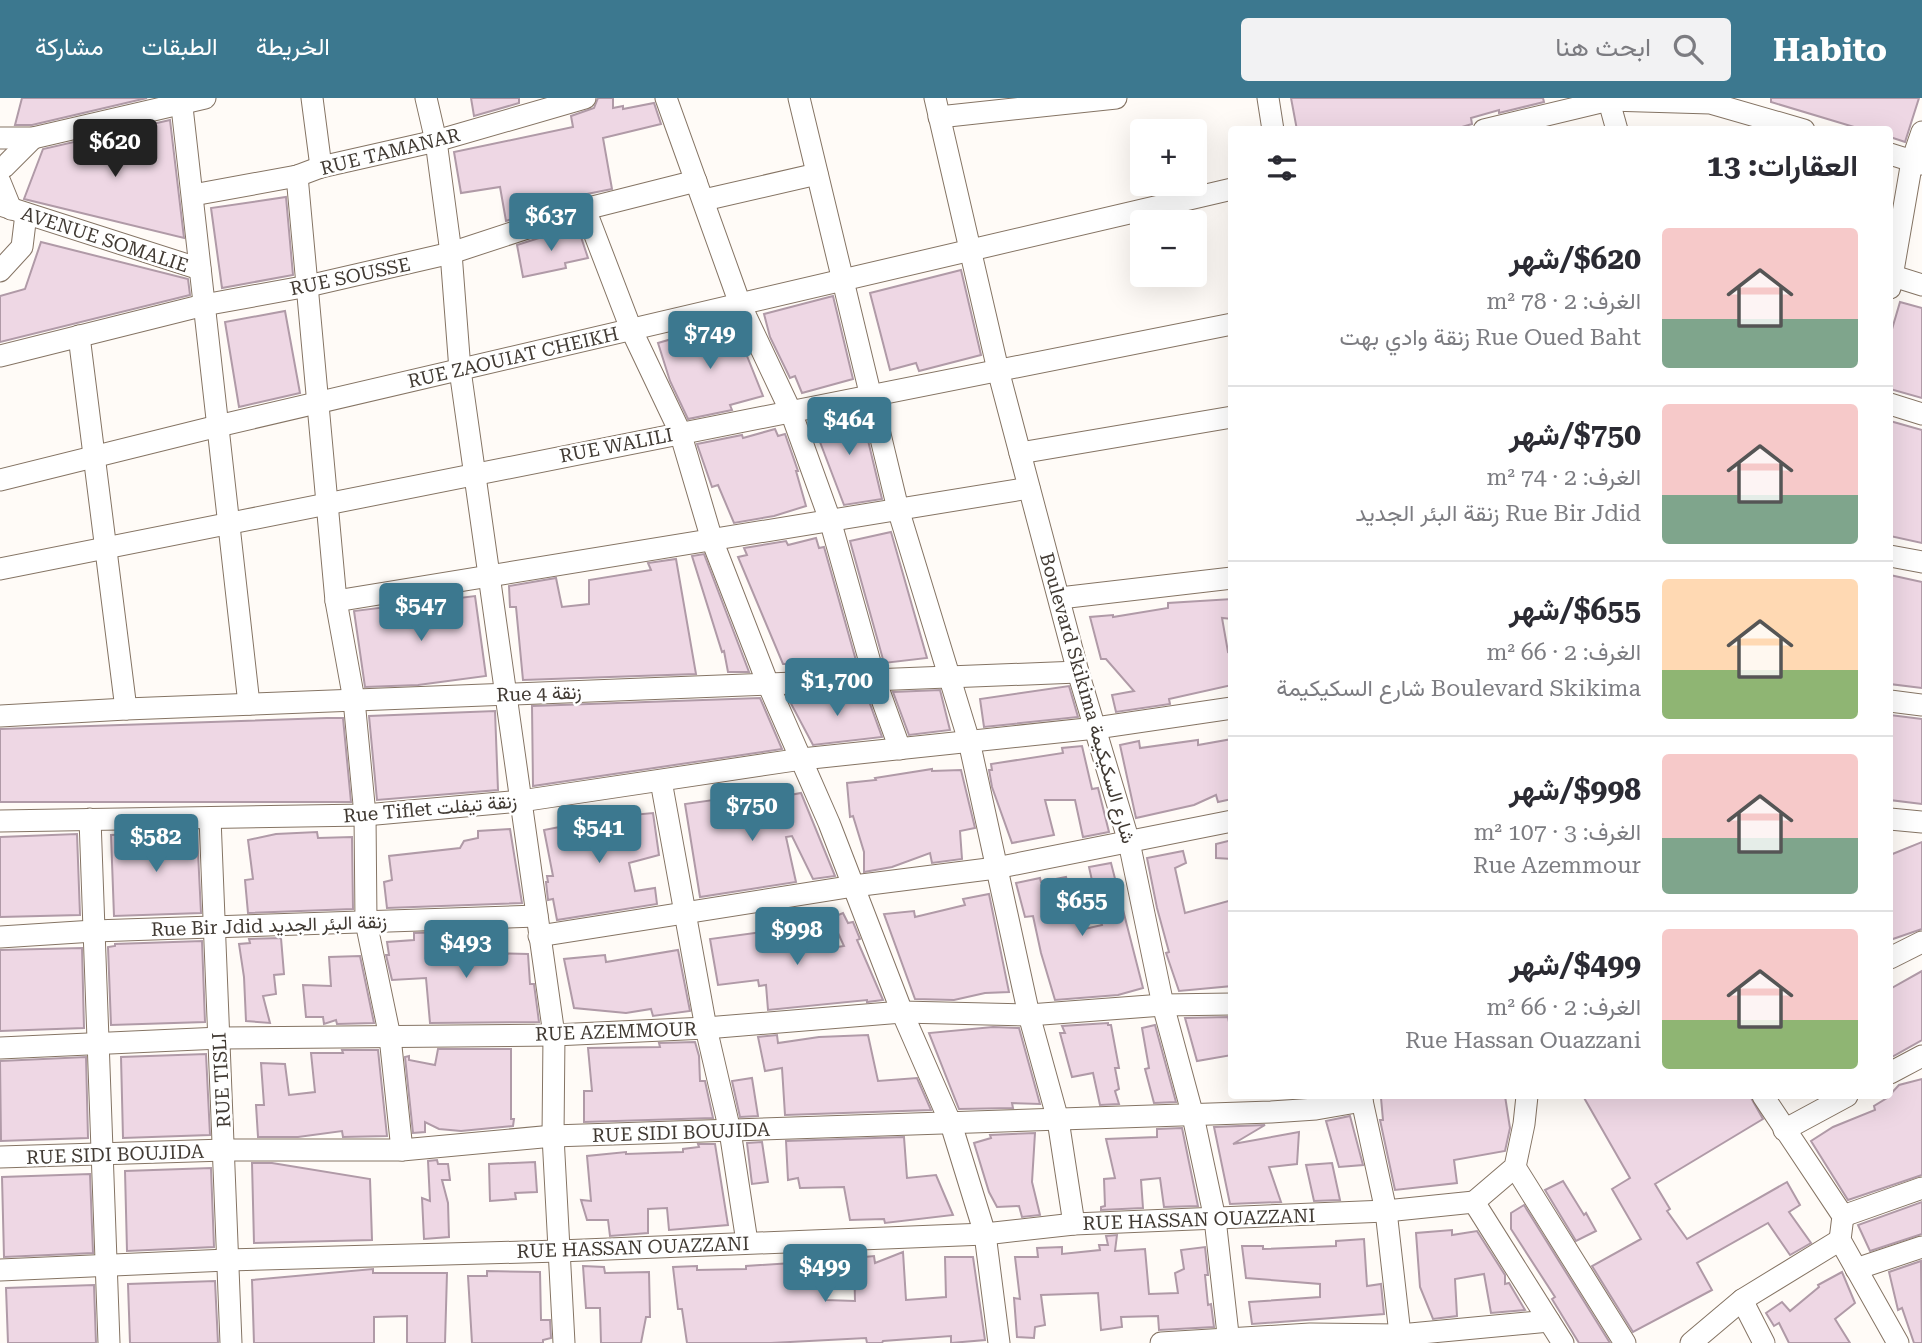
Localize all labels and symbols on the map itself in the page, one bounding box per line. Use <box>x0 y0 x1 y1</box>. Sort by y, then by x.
pin: $620 <box>74 120 156 179</box>
street label: RUE TAMANAR <box>318 123 462 180</box>
pin: $637 <box>510 194 592 253</box>
street label: AVENUE SOMALIE <box>18 202 191 277</box>
street label: RUE SOUSSE <box>288 253 412 300</box>
pin: $749 <box>669 312 751 371</box>
street label: RUE ZAOUIAT CHEIKH <box>405 322 621 393</box>
pin: $464 <box>808 398 890 457</box>
street label: RUE WALILI <box>558 423 675 468</box>
street label: Boulevard Skikima شارع السكيكيمة <box>1034 550 1140 846</box>
pin: $547 <box>380 584 462 643</box>
pin: $1,700 <box>780 658 894 718</box>
street label: Rue 4 زنقة <box>496 681 582 706</box>
pin: $750 <box>711 784 793 843</box>
street label: Rue Tiflet زنقة تيفلت <box>342 789 518 828</box>
pin: $541 <box>558 806 640 865</box>
pin: $582 <box>115 814 197 874</box>
pin: $655 <box>1041 878 1123 938</box>
pin: $998 <box>756 908 838 967</box>
street label: Rue Bir Jdid زنقة البئر الجديد <box>151 910 387 941</box>
pin: $493 <box>425 920 507 980</box>
street label: RUE AZEMMOUR <box>535 1017 697 1046</box>
street label: RUE TISLI <box>208 1032 235 1128</box>
street label: RUE SIDI BOUJIDA <box>592 1118 771 1147</box>
street label: RUE SIDI BOUJIDA <box>26 1140 205 1169</box>
street label: RUE HASSAN OUAZZANI <box>1082 1204 1316 1235</box>
street label: RUE HASSAN OUAZZANI <box>516 1232 750 1263</box>
pin: $499 <box>784 1244 866 1304</box>

